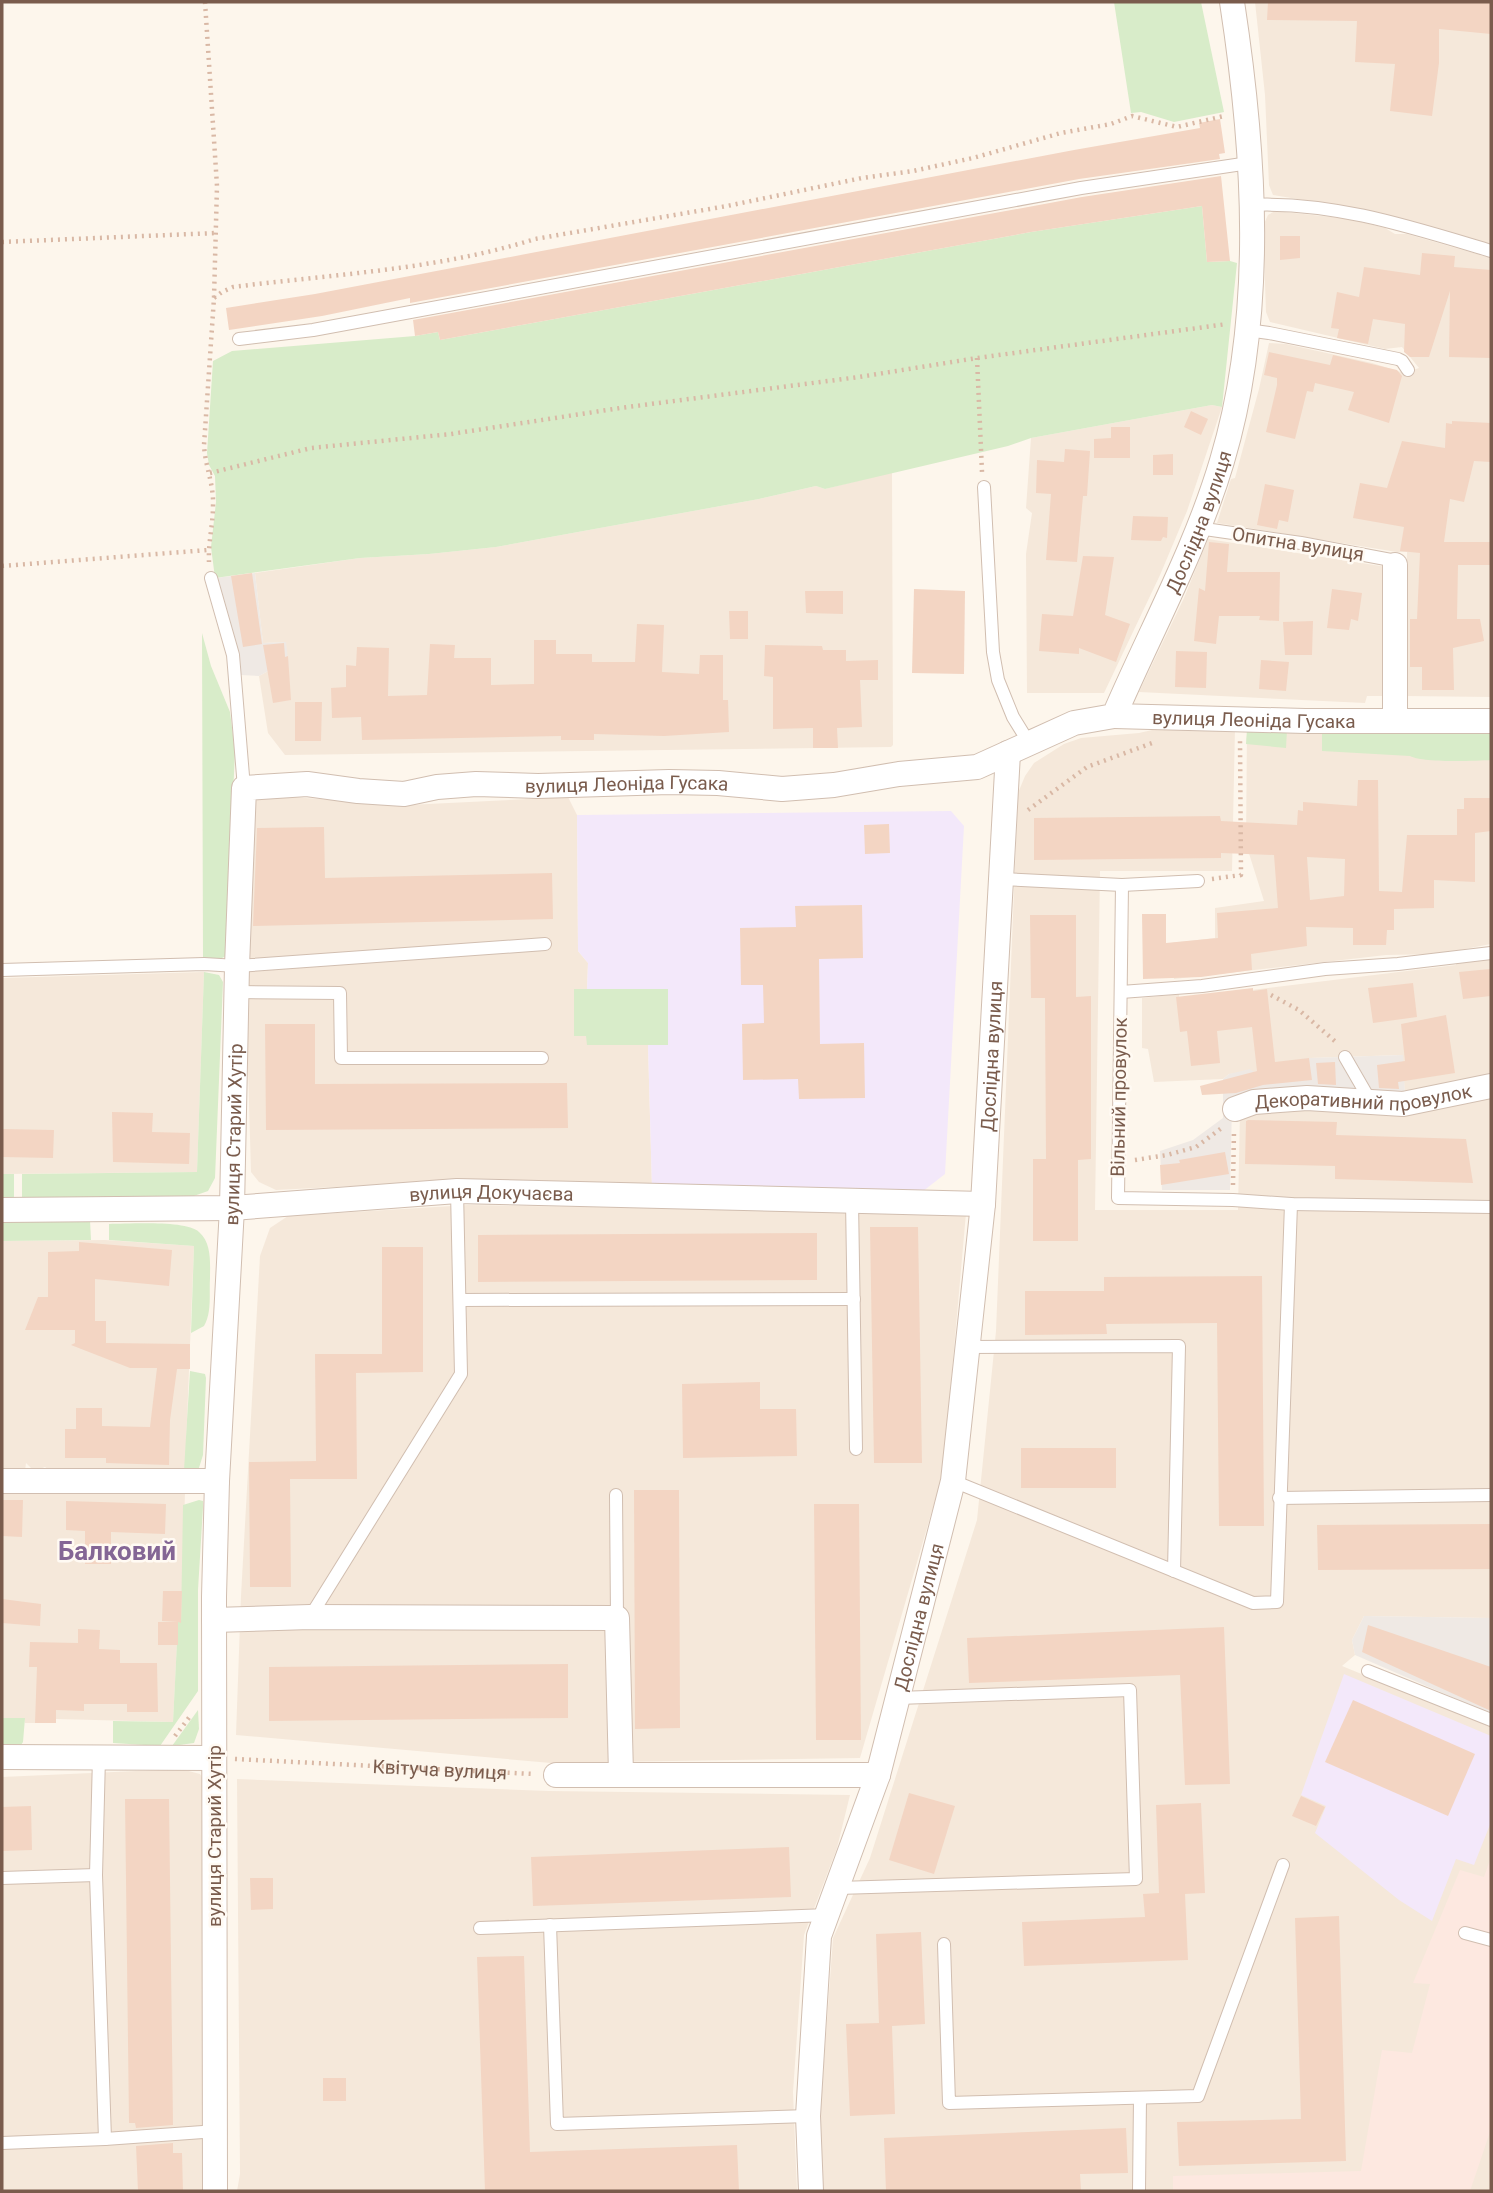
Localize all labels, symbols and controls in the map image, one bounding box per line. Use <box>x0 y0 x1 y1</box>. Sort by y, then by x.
street label: Дослідна вулиця <box>1160 448 1236 597</box>
street label: Опитна вулиця <box>1230 522 1366 566</box>
street label: вулиця Леоніда Гусака <box>1152 706 1356 733</box>
street label: вулиця Леоніда Гусака <box>525 770 729 798</box>
street label: Дослідна вулиця <box>976 980 1007 1132</box>
street label: Вільний провулок <box>1106 1016 1132 1177</box>
street label: вулиця Старий Хутір <box>220 1043 247 1226</box>
street label: Декоративний провулок <box>1254 1079 1474 1116</box>
street label: вулиця Докучаєва <box>408 1179 574 1206</box>
district label: Балковий <box>58 1536 176 1566</box>
street label: Дослідна вулиця <box>888 1541 948 1693</box>
street label: вулиця Старий Хутір <box>203 1745 226 1927</box>
street label: Квітуча вулиця <box>372 1754 507 1784</box>

